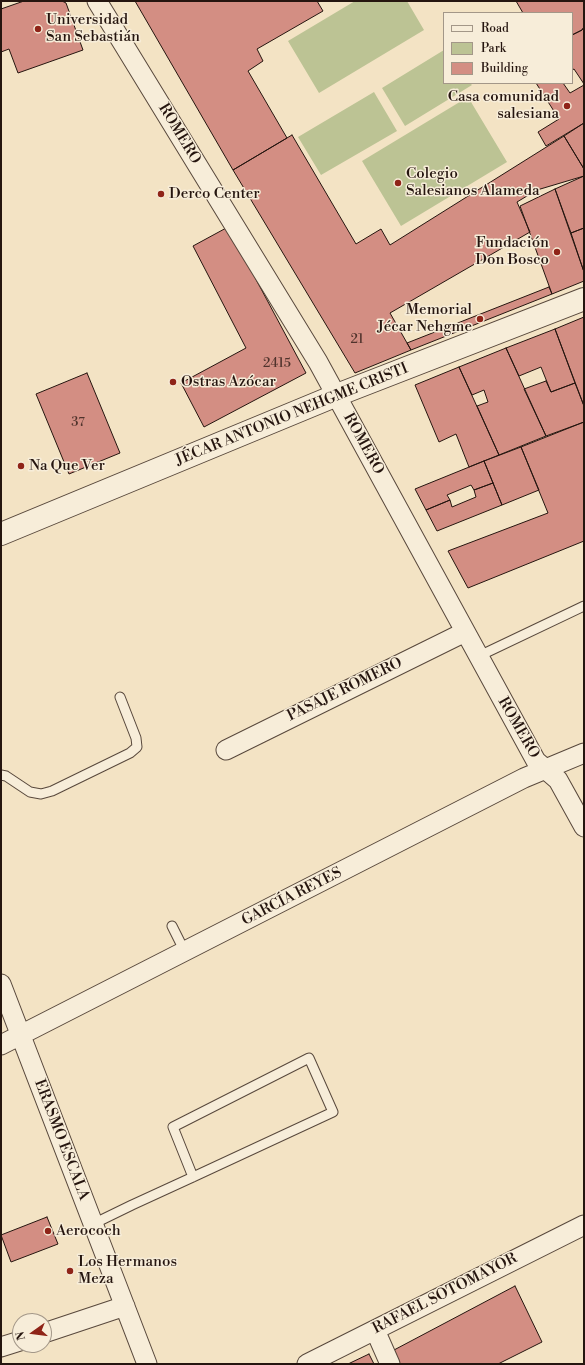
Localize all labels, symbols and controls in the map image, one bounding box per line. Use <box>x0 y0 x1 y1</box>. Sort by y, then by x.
place label: Universidad San Sebastián <box>46 11 140 46</box>
legend <box>443 12 573 84</box>
text: Road <box>481 21 509 36</box>
marker: Universidad San Sebastián <box>33 24 43 34</box>
text: Park <box>481 41 506 56</box>
text: Building <box>481 61 528 76</box>
place label: Casa comunidad salesiana <box>448 88 559 123</box>
street label: ROMERO <box>154 100 204 168</box>
marker: Casa comunidad salesiana <box>562 101 572 111</box>
place label: Colegio Salesianos Alameda <box>406 165 539 200</box>
marker: Colegio Salesianos Alameda <box>393 178 403 188</box>
place label: Derco Center <box>169 185 260 203</box>
marker: Derco Center <box>156 189 166 199</box>
place label: Fundación Don Bosco <box>475 234 549 269</box>
marker: Fundación Don Bosco <box>552 247 562 257</box>
place label: Memorial Jécar Nehgme <box>377 301 472 336</box>
marker: Memorial Jécar Nehgme <box>475 314 485 324</box>
house number: 21 <box>350 332 364 348</box>
house number: 2415 <box>263 356 291 372</box>
street label: JÉCAR ANTONIO NEHGME CRISTI <box>173 360 411 470</box>
place label: Ostras Azócar <box>181 373 276 391</box>
marker: Ostras Azócar <box>168 377 178 387</box>
street label: ROMERO <box>339 410 387 478</box>
house number: 37 <box>71 415 85 431</box>
place label: Na Que Ver <box>29 457 105 475</box>
marker: Na Que Ver <box>16 461 26 471</box>
street label: PASAJE ROMERO <box>285 654 405 726</box>
street label: ROMERO <box>493 694 543 762</box>
street label: GARCÍA REYES <box>239 864 345 930</box>
street label: ERASMO ESCALA <box>30 1077 92 1203</box>
place label: Aerococh <box>56 1222 121 1240</box>
marker: Aerococh <box>43 1226 53 1236</box>
street label: RAFAEL SOTOMAYOR <box>370 1250 520 1338</box>
place label: Los Hermanos Meza <box>78 1253 177 1288</box>
marker: Los Hermanos Meza <box>65 1266 75 1276</box>
north arrow <box>12 1313 52 1353</box>
text: N <box>13 1330 29 1342</box>

